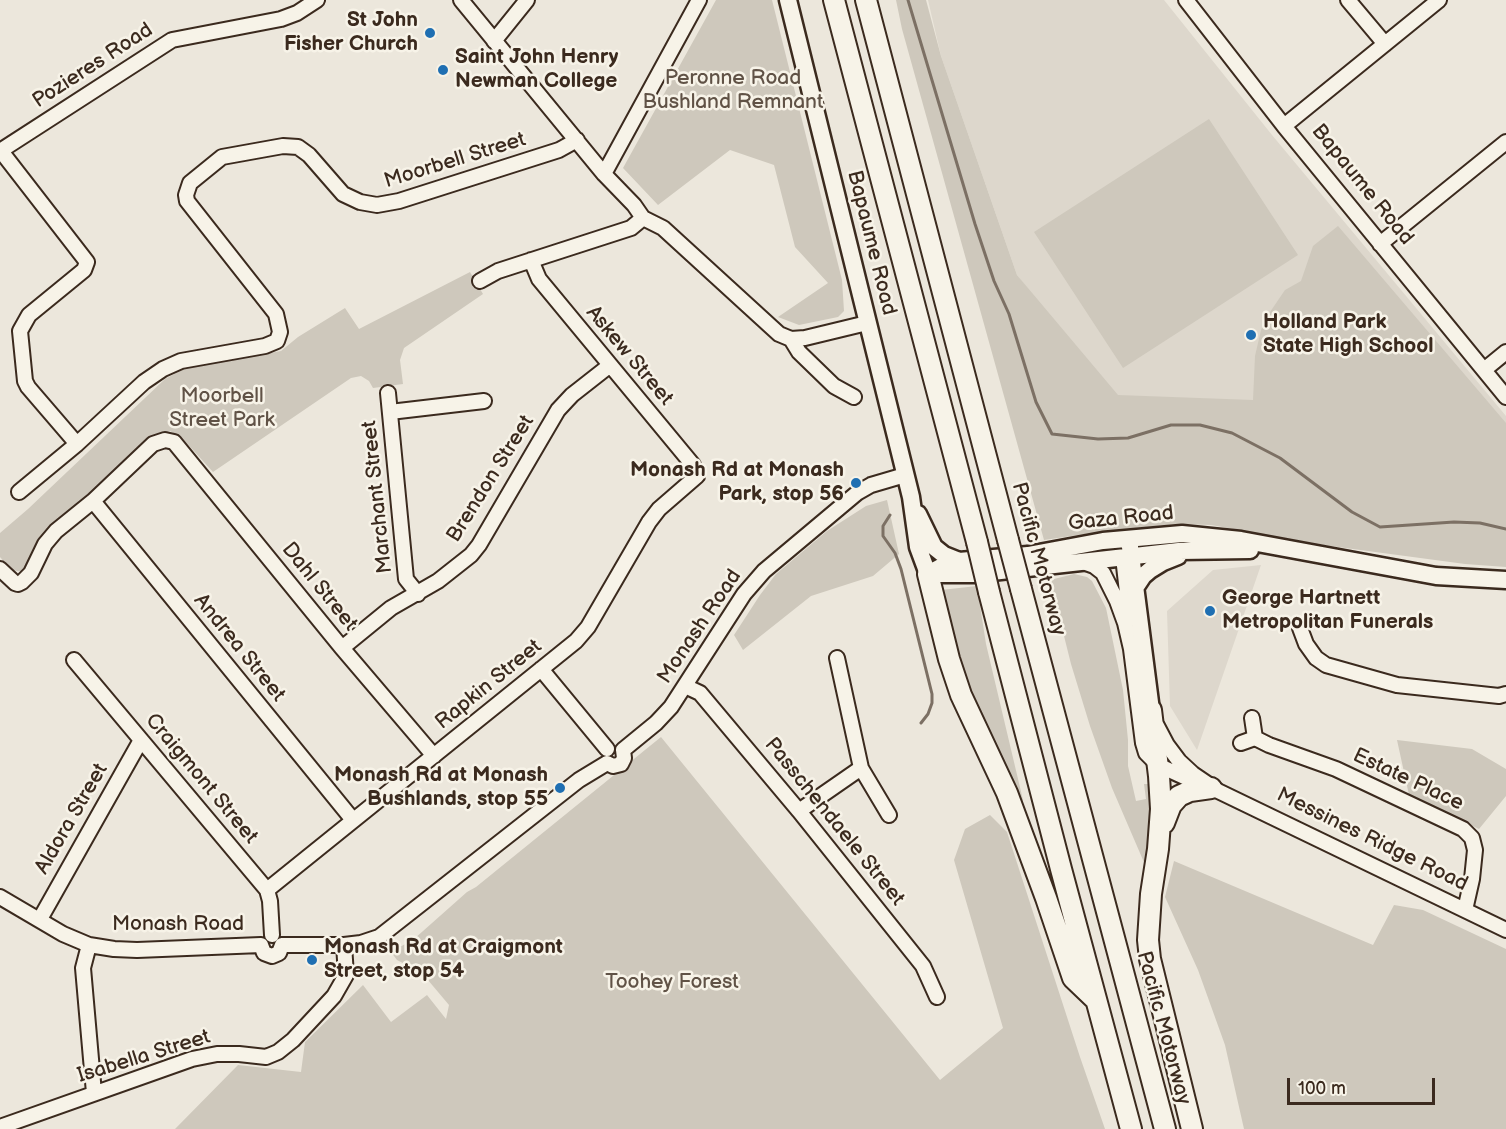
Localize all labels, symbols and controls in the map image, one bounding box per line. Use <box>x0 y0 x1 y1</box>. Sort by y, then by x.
place label: St John Fisher Church <box>284 8 418 58</box>
street label: Pozieres Road <box>28 18 158 114</box>
marker: St John Fisher Church <box>423 26 437 40</box>
place label: Saint John Henry Newman College <box>455 45 618 95</box>
marker: Saint John Henry Newman College <box>436 63 450 77</box>
park label: Peronne Road Bushland Remnant <box>643 66 823 116</box>
street label: Bapaume Road <box>1306 119 1418 251</box>
street label: Moorbell Street <box>381 128 529 194</box>
street label: Bapaume Road <box>841 168 901 318</box>
street label: Askew Street <box>580 301 678 411</box>
place label: Holland Park State High School <box>1263 310 1434 360</box>
marker: Holland Park State High School <box>1244 328 1258 342</box>
park label: Moorbell Street Park <box>169 384 275 434</box>
street label: Brendon Street <box>442 411 540 547</box>
street label: Marchant Street <box>357 419 399 575</box>
place label: Monash Rd at Monash Park, stop 56 <box>630 458 844 508</box>
marker: Monash Rd at Monash Park, stop 56 <box>849 476 863 490</box>
street label: Pacific Motorway <box>1005 480 1071 638</box>
street label: Gaza Road <box>1067 501 1175 537</box>
street label: Dahl Street <box>276 538 362 636</box>
street label: Monash Road <box>653 565 747 689</box>
place label: George Hartnett Metropolitan Funerals <box>1222 586 1433 636</box>
street label: Andrea Street <box>188 589 290 707</box>
marker: George Hartnett Metropolitan Funerals <box>1203 604 1217 618</box>
street label: Rapkin Street <box>431 634 547 736</box>
street label: Craigmont Street <box>139 709 263 849</box>
street label: Passchendaele Street <box>758 733 910 911</box>
street label: Estate Place <box>1349 743 1467 817</box>
street label: Aldora Street <box>30 759 114 879</box>
place label: Monash Rd at Monash Bushlands, stop 55 <box>334 763 548 813</box>
marker: Monash Rd at Monash Bushlands, stop 55 <box>553 781 567 795</box>
street label: Messines Ridge Road <box>1272 783 1472 897</box>
street label: Monash Road <box>112 912 244 938</box>
place label: Monash Rd at Craigmont Street, stop 54 <box>324 935 563 985</box>
street label: Pacific Motorway <box>1130 949 1196 1107</box>
marker: Monash Rd at Craigmont Street, stop 54 <box>305 953 319 967</box>
park label: Toohey Forest <box>605 970 739 996</box>
street label: Isabella Street <box>75 1025 213 1089</box>
scale bar <box>1290 1066 1438 1104</box>
text: 100 m <box>1298 1078 1346 1099</box>

